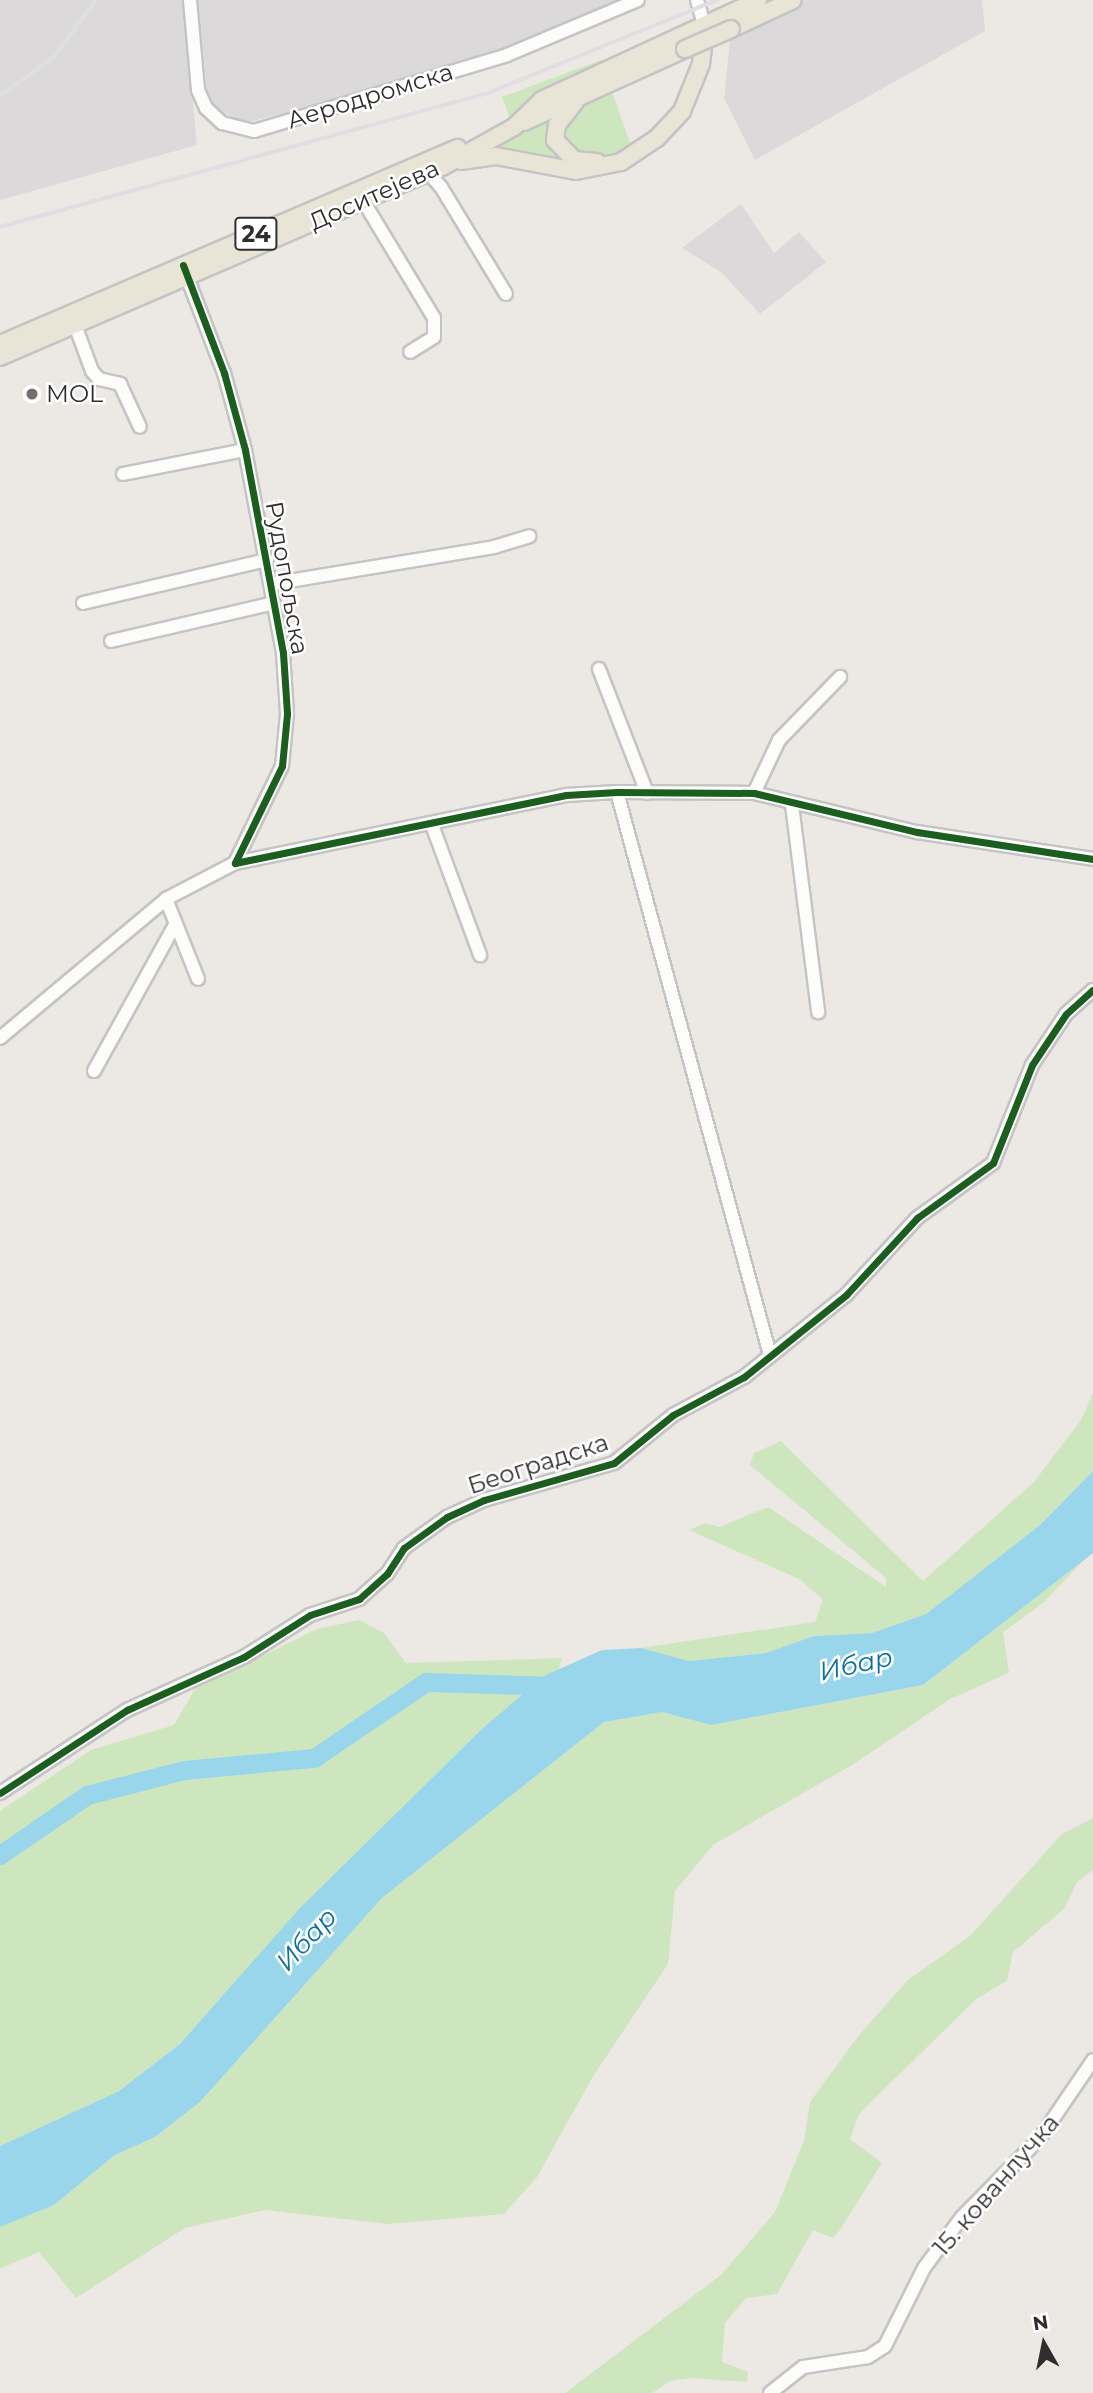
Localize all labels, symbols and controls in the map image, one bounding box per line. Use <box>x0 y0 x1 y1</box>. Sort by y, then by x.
street label: Аеродромска <box>284 57 456 135</box>
street label: Доситејева <box>304 153 444 237</box>
road number: 24 <box>233 215 279 254</box>
place label: MOL <box>46 380 103 408</box>
marker: MOL <box>24 386 40 402</box>
street label: Рудопољска <box>259 499 315 657</box>
street label: Београдска <box>464 1428 612 1500</box>
water label: Ибар <box>816 1642 896 1688</box>
water label: Ибар <box>270 1902 344 1978</box>
street label: 15. кованлучка <box>927 2108 1065 2262</box>
north arrow <box>1009 2309 1079 2379</box>
text: N <box>1031 2310 1050 2335</box>

